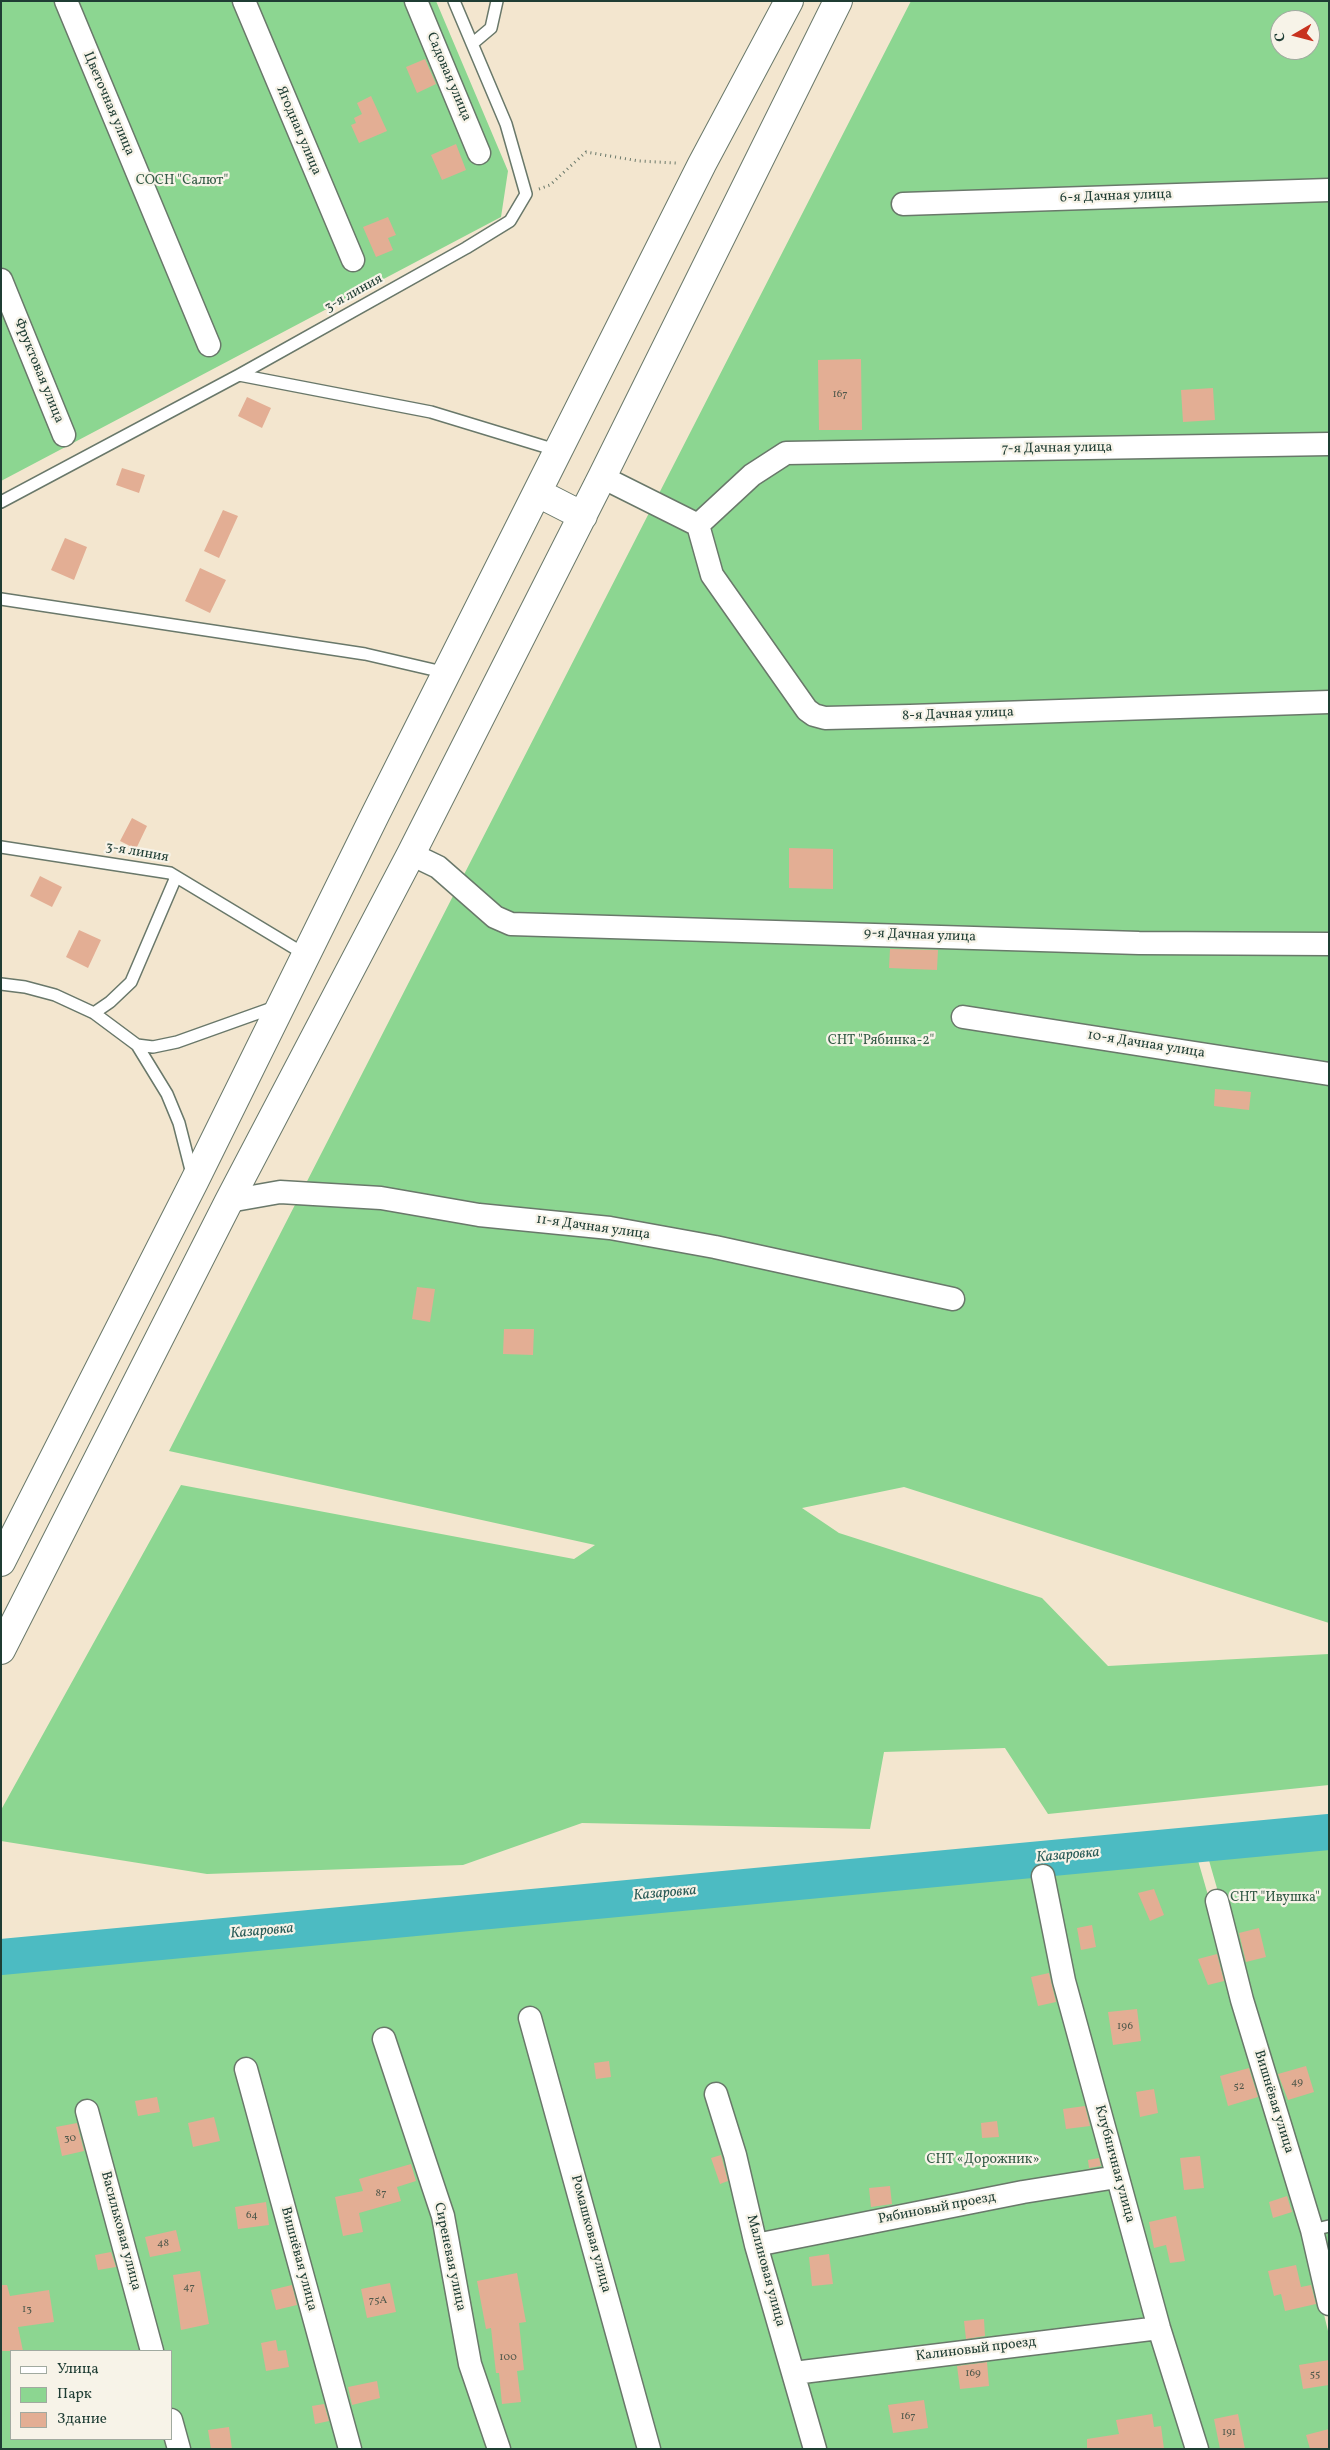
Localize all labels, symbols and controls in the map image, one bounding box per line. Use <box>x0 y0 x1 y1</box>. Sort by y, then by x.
north arrow <box>1270 10 1320 60</box>
street label: Садовая улица <box>422 30 474 124</box>
text: С <box>1271 31 1291 43</box>
street label: Цветочная улица <box>79 50 137 158</box>
street label: Ягодная улица <box>272 84 324 178</box>
park label: СОСН "Салют" <box>136 173 228 189</box>
street label: 6-я Дачная улица <box>1060 187 1172 207</box>
street label: 3-я линия <box>322 271 386 317</box>
street label: Фруктовая улица <box>9 316 67 426</box>
house number: 167 <box>832 388 848 402</box>
street label: 7-я Дачная улица <box>1001 440 1113 458</box>
street label: 8-я Дачная улица <box>902 705 1014 725</box>
street label: 3-я линия <box>104 839 170 867</box>
street label: 9-я Дачная улица <box>864 926 976 946</box>
street label: 10-я Дачная улица <box>1086 1027 1206 1063</box>
park label: СНТ "Рябинка-2" <box>828 1033 934 1049</box>
street label: 11-я Дачная улица <box>535 1212 651 1244</box>
water label: Казаровка <box>1036 1844 1100 1868</box>
water label: Казаровка <box>633 1882 697 1906</box>
park label: СНТ "Ивушка" <box>1230 1890 1320 1906</box>
water label: Казаровка <box>230 1920 294 1944</box>
house number: 196 <box>1117 2020 1133 2034</box>
street label: Вишнёвая улица <box>1249 2048 1297 2156</box>
house number: 49 <box>1291 2076 1303 2090</box>
house number: 52 <box>1233 2080 1245 2094</box>
street label: Клубничная улица <box>1090 2103 1138 2225</box>
house number: 30 <box>64 2132 76 2146</box>
park label: СНТ «Дорожник» <box>926 2152 1040 2168</box>
street label: Васильковая улица <box>96 2170 144 2292</box>
street label: Ромашковая улица <box>566 2173 614 2295</box>
house number: 87 <box>376 2187 386 2201</box>
street label: Рябиновый проезд <box>877 2189 997 2229</box>
street label: Сиреневая улица <box>429 2201 469 2313</box>
street label: Вишнёвая улица <box>276 2205 320 2313</box>
house number: 64 <box>246 2209 258 2223</box>
street label: Малиновая улица <box>742 2213 788 2329</box>
house number: 48 <box>157 2237 169 2251</box>
house number: 47 <box>183 2281 195 2295</box>
house number: 75А <box>369 2294 387 2308</box>
house number: 13 <box>22 2303 32 2317</box>
street label: Калиновый проезд <box>915 2334 1037 2366</box>
legend <box>10 2350 172 2440</box>
house number: 100 <box>499 2351 517 2365</box>
text: Улица <box>57 2359 99 2380</box>
house number: 169 <box>965 2367 981 2381</box>
house number: 55 <box>1310 2368 1320 2382</box>
text: Парк <box>57 2384 92 2405</box>
text: Здание <box>57 2409 107 2430</box>
house number: 167 <box>900 2410 916 2424</box>
house number: 191 <box>1222 2426 1236 2440</box>

